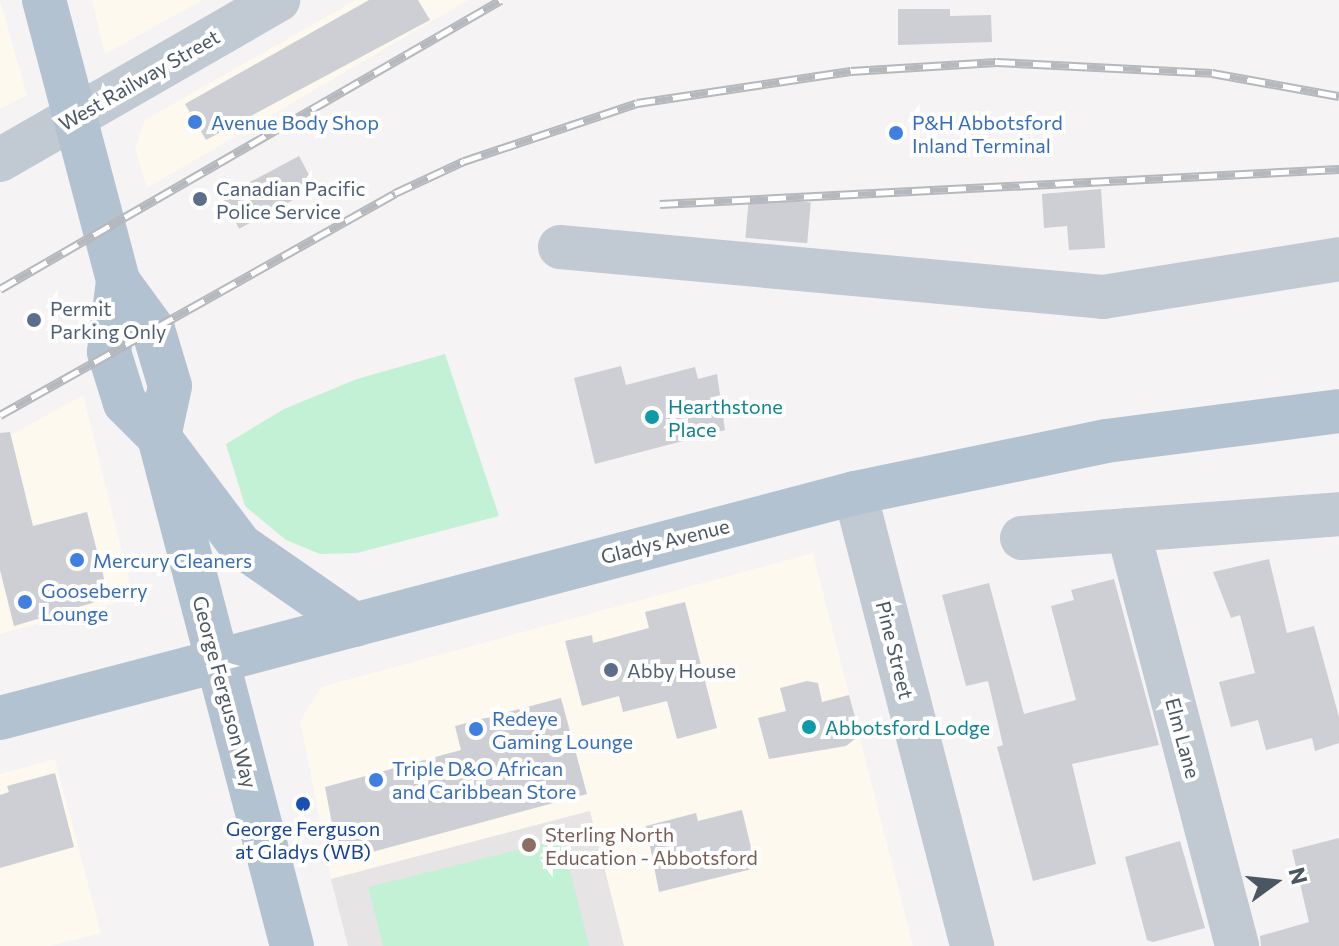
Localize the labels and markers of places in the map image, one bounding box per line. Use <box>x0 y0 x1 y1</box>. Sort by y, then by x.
place label: Avenue Body Shop <box>211 110 379 134</box>
place label: P&H Abbotsford Inland Terminal <box>912 110 1063 157</box>
marker: Avenue Body Shop <box>186 113 204 131</box>
marker: P&H Abbotsford Inland Terminal <box>887 124 905 142</box>
place label: Canadian Pacific Police Service <box>216 176 365 223</box>
marker: Canadian Pacific Police Service <box>191 190 209 208</box>
place label: Permit Parking Only <box>50 296 166 343</box>
marker: Permit Parking Only <box>25 311 43 329</box>
place label: Hearthstone Place <box>668 394 783 441</box>
marker: Hearthstone Place <box>643 408 661 426</box>
place label: Mercury Cleaners <box>93 548 252 572</box>
marker: Mercury Cleaners <box>68 551 86 569</box>
place label: Gooseberry Lounge <box>41 578 148 625</box>
marker: Gooseberry Lounge <box>16 593 34 611</box>
place label: Abby House <box>627 658 736 682</box>
marker: Abby House <box>602 661 620 679</box>
place label: Redeye Gaming Lounge <box>492 706 633 753</box>
place label: Abbotsford Lodge <box>825 715 990 739</box>
marker: Abbotsford Lodge <box>800 718 818 736</box>
marker: Redeye Gaming Lounge <box>467 720 485 738</box>
place label: Triple D&O African and Caribbean Store <box>392 756 576 803</box>
marker: Triple D&O African and Caribbean Store <box>367 771 385 789</box>
marker: George Ferguson at Gladys (WB) <box>294 795 312 813</box>
place label: George Ferguson at Gladys (WB) <box>226 816 380 863</box>
place label: Sterling North Education - Abbotsford <box>545 822 758 869</box>
marker: Sterling North Education - Abbotsford <box>520 836 538 854</box>

